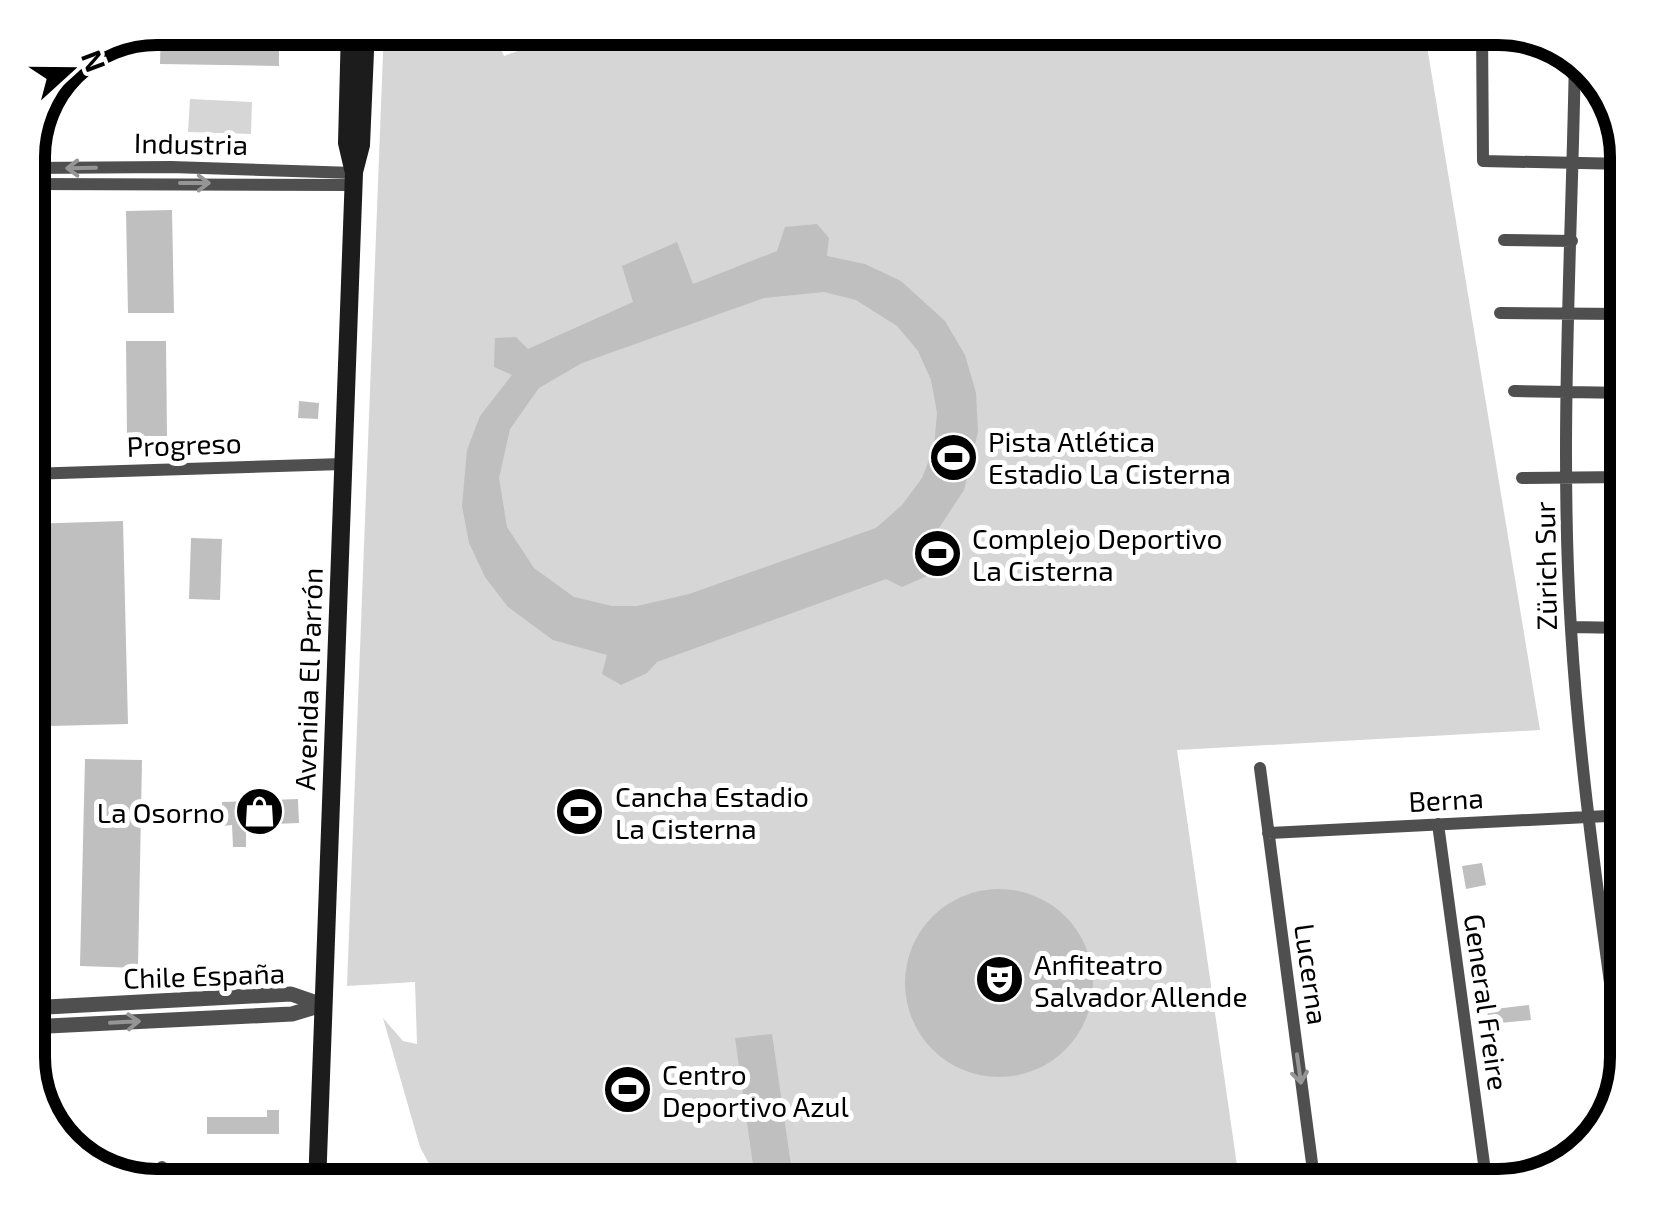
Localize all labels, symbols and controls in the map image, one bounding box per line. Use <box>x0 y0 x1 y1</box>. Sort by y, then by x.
north arrow <box>20 20 120 120</box>
text: N <box>75 45 114 76</box>
street label: Industria <box>134 125 248 161</box>
one-way arrow <box>66 158 98 178</box>
one-way arrow <box>178 174 211 192</box>
place label: Pista Atlética Estadio La Cisterna <box>988 424 1231 490</box>
street label: Progreso <box>126 425 242 463</box>
sports icon: Pista Atlética Estadio La Cisterna <box>927 431 979 483</box>
street label: Zürich Sur <box>1527 501 1563 631</box>
place label: Complejo Deportivo La Cisterna <box>972 521 1222 587</box>
sports icon: Complejo Deportivo La Cisterna <box>911 528 963 580</box>
street label: Avenida El Parrón <box>287 567 329 791</box>
place label: Cancha Estadio La Cisterna <box>615 779 809 845</box>
street label: Berna <box>1408 780 1484 818</box>
shop icon: La Osorno <box>234 786 286 838</box>
sports icon: Cancha Estadio La Cisterna <box>554 786 606 838</box>
place label: La Osorno <box>97 795 225 829</box>
street label: General Freire <box>1458 912 1516 1092</box>
street label: Lucerna <box>1288 921 1336 1027</box>
place label: Anfiteatro Salvador Allende <box>1034 947 1247 1013</box>
theatre icon: Anfiteatro Salvador Allende <box>973 954 1025 1006</box>
street label: Chile España <box>122 955 286 995</box>
one-way arrow <box>109 1012 141 1031</box>
one-way arrow <box>1290 1052 1309 1084</box>
place label: Centro Deportivo Azul <box>662 1057 849 1123</box>
sports icon: Centro Deportivo Azul <box>601 1064 653 1116</box>

